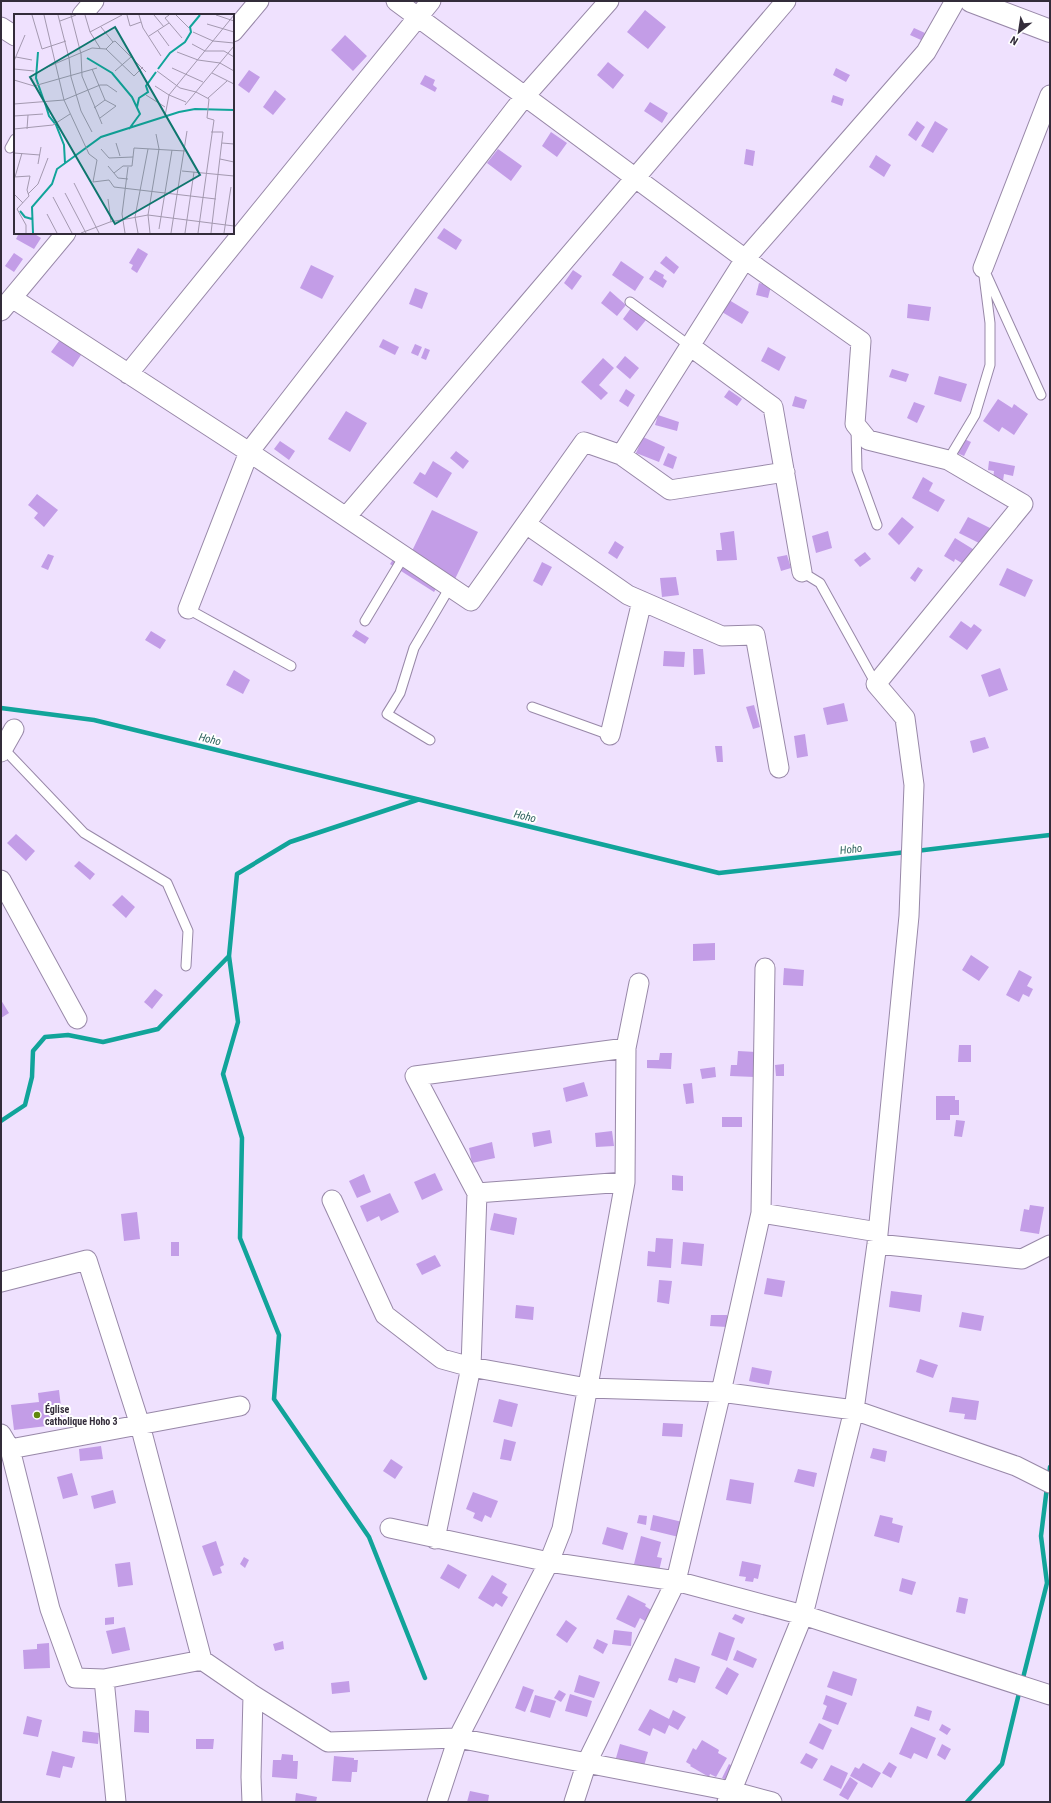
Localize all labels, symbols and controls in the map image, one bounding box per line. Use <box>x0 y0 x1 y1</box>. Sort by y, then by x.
north arrow <box>999 12 1039 52</box>
inset map <box>14 14 234 234</box>
text: N <box>1008 33 1020 48</box>
water label: Hoho <box>197 730 222 749</box>
water label: Hoho <box>512 807 537 826</box>
water label: Hoho <box>839 842 863 857</box>
place label: Église catholique Hoho 3 <box>45 1403 118 1427</box>
marker: Église catholique Hoho 3 <box>32 1410 42 1420</box>

